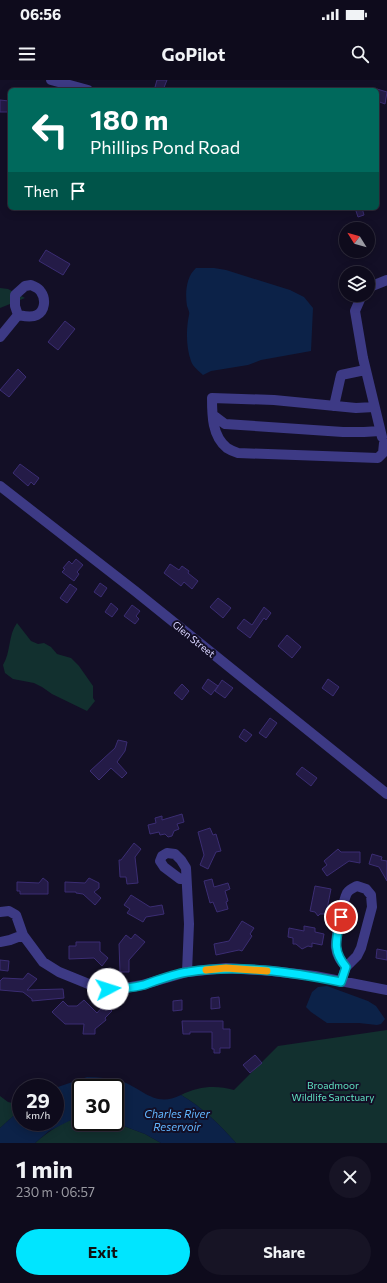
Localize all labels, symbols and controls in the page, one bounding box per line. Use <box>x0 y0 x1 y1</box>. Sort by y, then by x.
text: 06:56 <box>20 5 61 23</box>
icon: menu <box>16 43 38 65</box>
text: GoPilot <box>162 43 225 65</box>
icon: search <box>349 43 371 65</box>
text: 180 m <box>90 102 168 136</box>
icon: left <box>24 104 76 156</box>
text: Phillips Pond Road <box>90 136 240 158</box>
icon: arrive <box>67 180 89 202</box>
text: Then <box>24 182 59 200</box>
north arrow <box>339 222 375 258</box>
map controls <box>339 222 375 302</box>
button: layers <box>339 266 375 302</box>
street label: Glen Street <box>170 618 218 660</box>
pin <box>324 900 358 934</box>
icon: arrive <box>330 906 352 928</box>
position arrow <box>87 968 129 1010</box>
speed limit sign: 30 <box>72 1079 124 1131</box>
park label: Broadmoor Wildlife Sanctuary <box>292 1079 374 1103</box>
text: 29 <box>26 1088 50 1112</box>
water label: Charles River Reservoir <box>144 1107 210 1133</box>
text: km/h <box>26 1109 50 1121</box>
text: 1 min <box>16 1154 73 1183</box>
button: close <box>329 1156 371 1198</box>
text: 230 m · 06:57 <box>16 1184 95 1200</box>
button: Exit <box>16 1229 190 1275</box>
button: Share <box>198 1229 371 1275</box>

